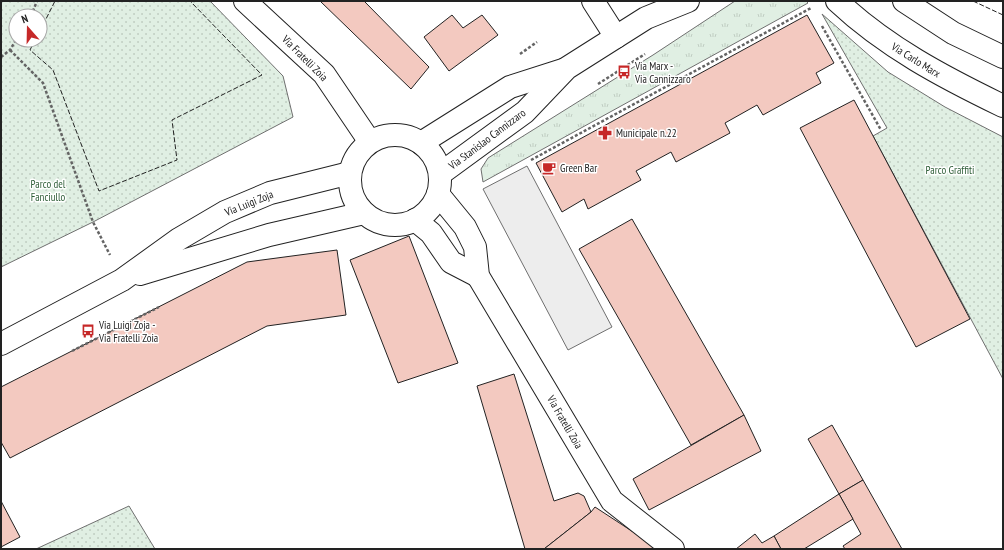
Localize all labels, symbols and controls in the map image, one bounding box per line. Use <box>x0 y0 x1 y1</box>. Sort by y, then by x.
north arrow <box>8 8 48 48</box>
text: N <box>19 11 30 26</box>
street label: Via Fratelli Zoia <box>278 31 331 84</box>
street label: Via Carlo Marx <box>888 39 943 81</box>
place label: Via Marx - Via Cannizzaro <box>634 59 691 86</box>
bus stop icon: Via Marx - Via Cannizzaro <box>616 64 632 80</box>
street label: Via Stanislao Cannizzaro <box>445 105 528 173</box>
pharmacy icon: Municipale n.22 <box>597 125 613 141</box>
place label: Municipale n.22 <box>616 126 677 140</box>
cafe icon: Green Bar <box>541 160 557 176</box>
place label: Green Bar <box>560 161 597 175</box>
park label: Parco Graffiti <box>926 163 974 177</box>
park label: Parco del Fanciullo <box>31 177 66 204</box>
street label: Via Luigi Zoja <box>222 187 275 219</box>
place label: Via Luigi Zoja - Via Fratelli Zoia <box>98 318 158 345</box>
bus stop icon: Via Luigi Zoja - Via Fratelli Zoia <box>80 323 96 339</box>
street label: Via Fratelli Zoia <box>544 392 586 451</box>

